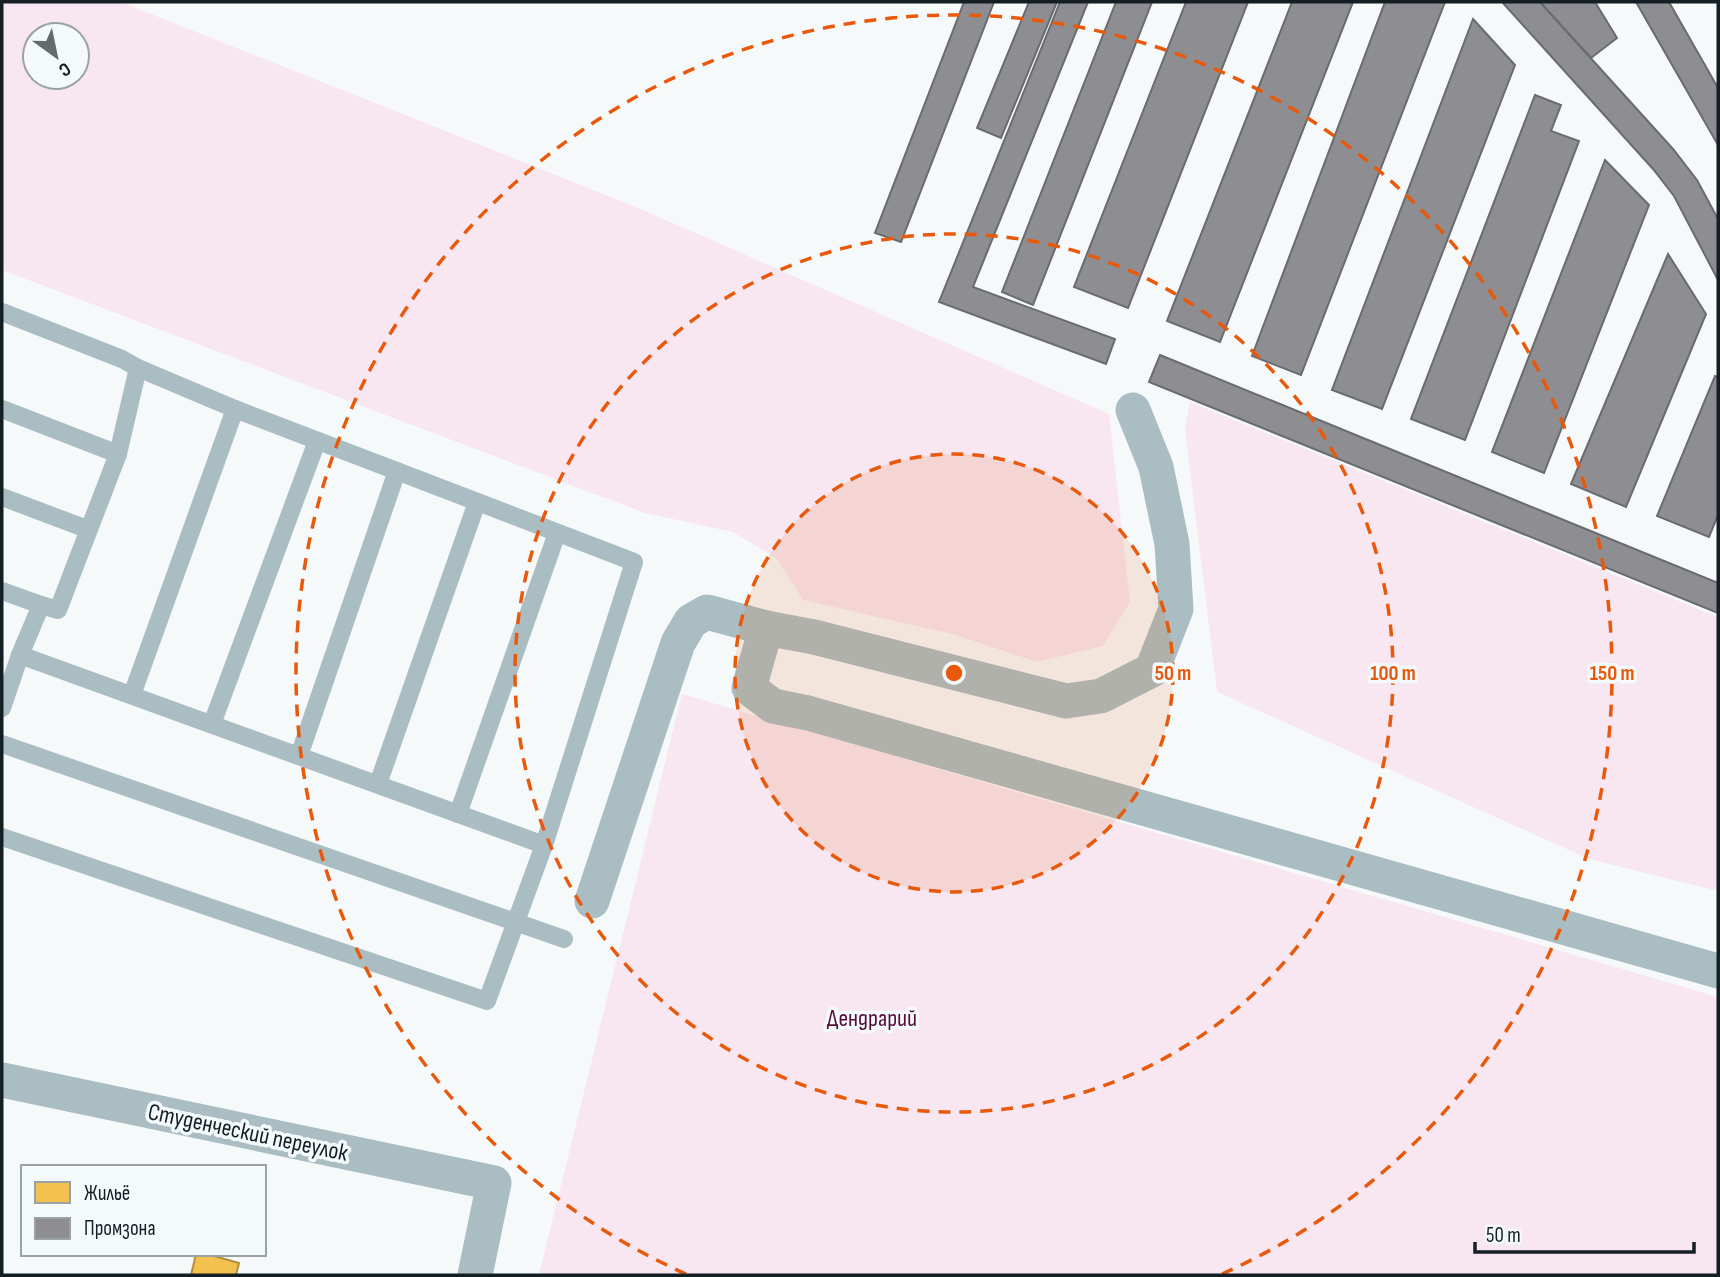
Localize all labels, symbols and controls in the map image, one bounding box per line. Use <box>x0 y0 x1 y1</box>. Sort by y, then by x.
north arrow <box>21 21 91 91</box>
text: С <box>54 57 75 81</box>
centre of rings <box>942 661 966 685</box>
text: 50 m <box>1155 661 1191 686</box>
text: 100 m <box>1370 661 1416 686</box>
text: 150 m <box>1590 661 1634 686</box>
park label: Дендрарий <box>827 1004 917 1033</box>
street label: Студенческий переулок <box>145 1097 351 1168</box>
legend <box>21 1165 266 1256</box>
text: Жильё <box>84 1181 130 1206</box>
scale bar <box>1475 1210 1694 1254</box>
text: Промзона <box>84 1216 155 1241</box>
text: 50 m <box>1486 1223 1521 1248</box>

